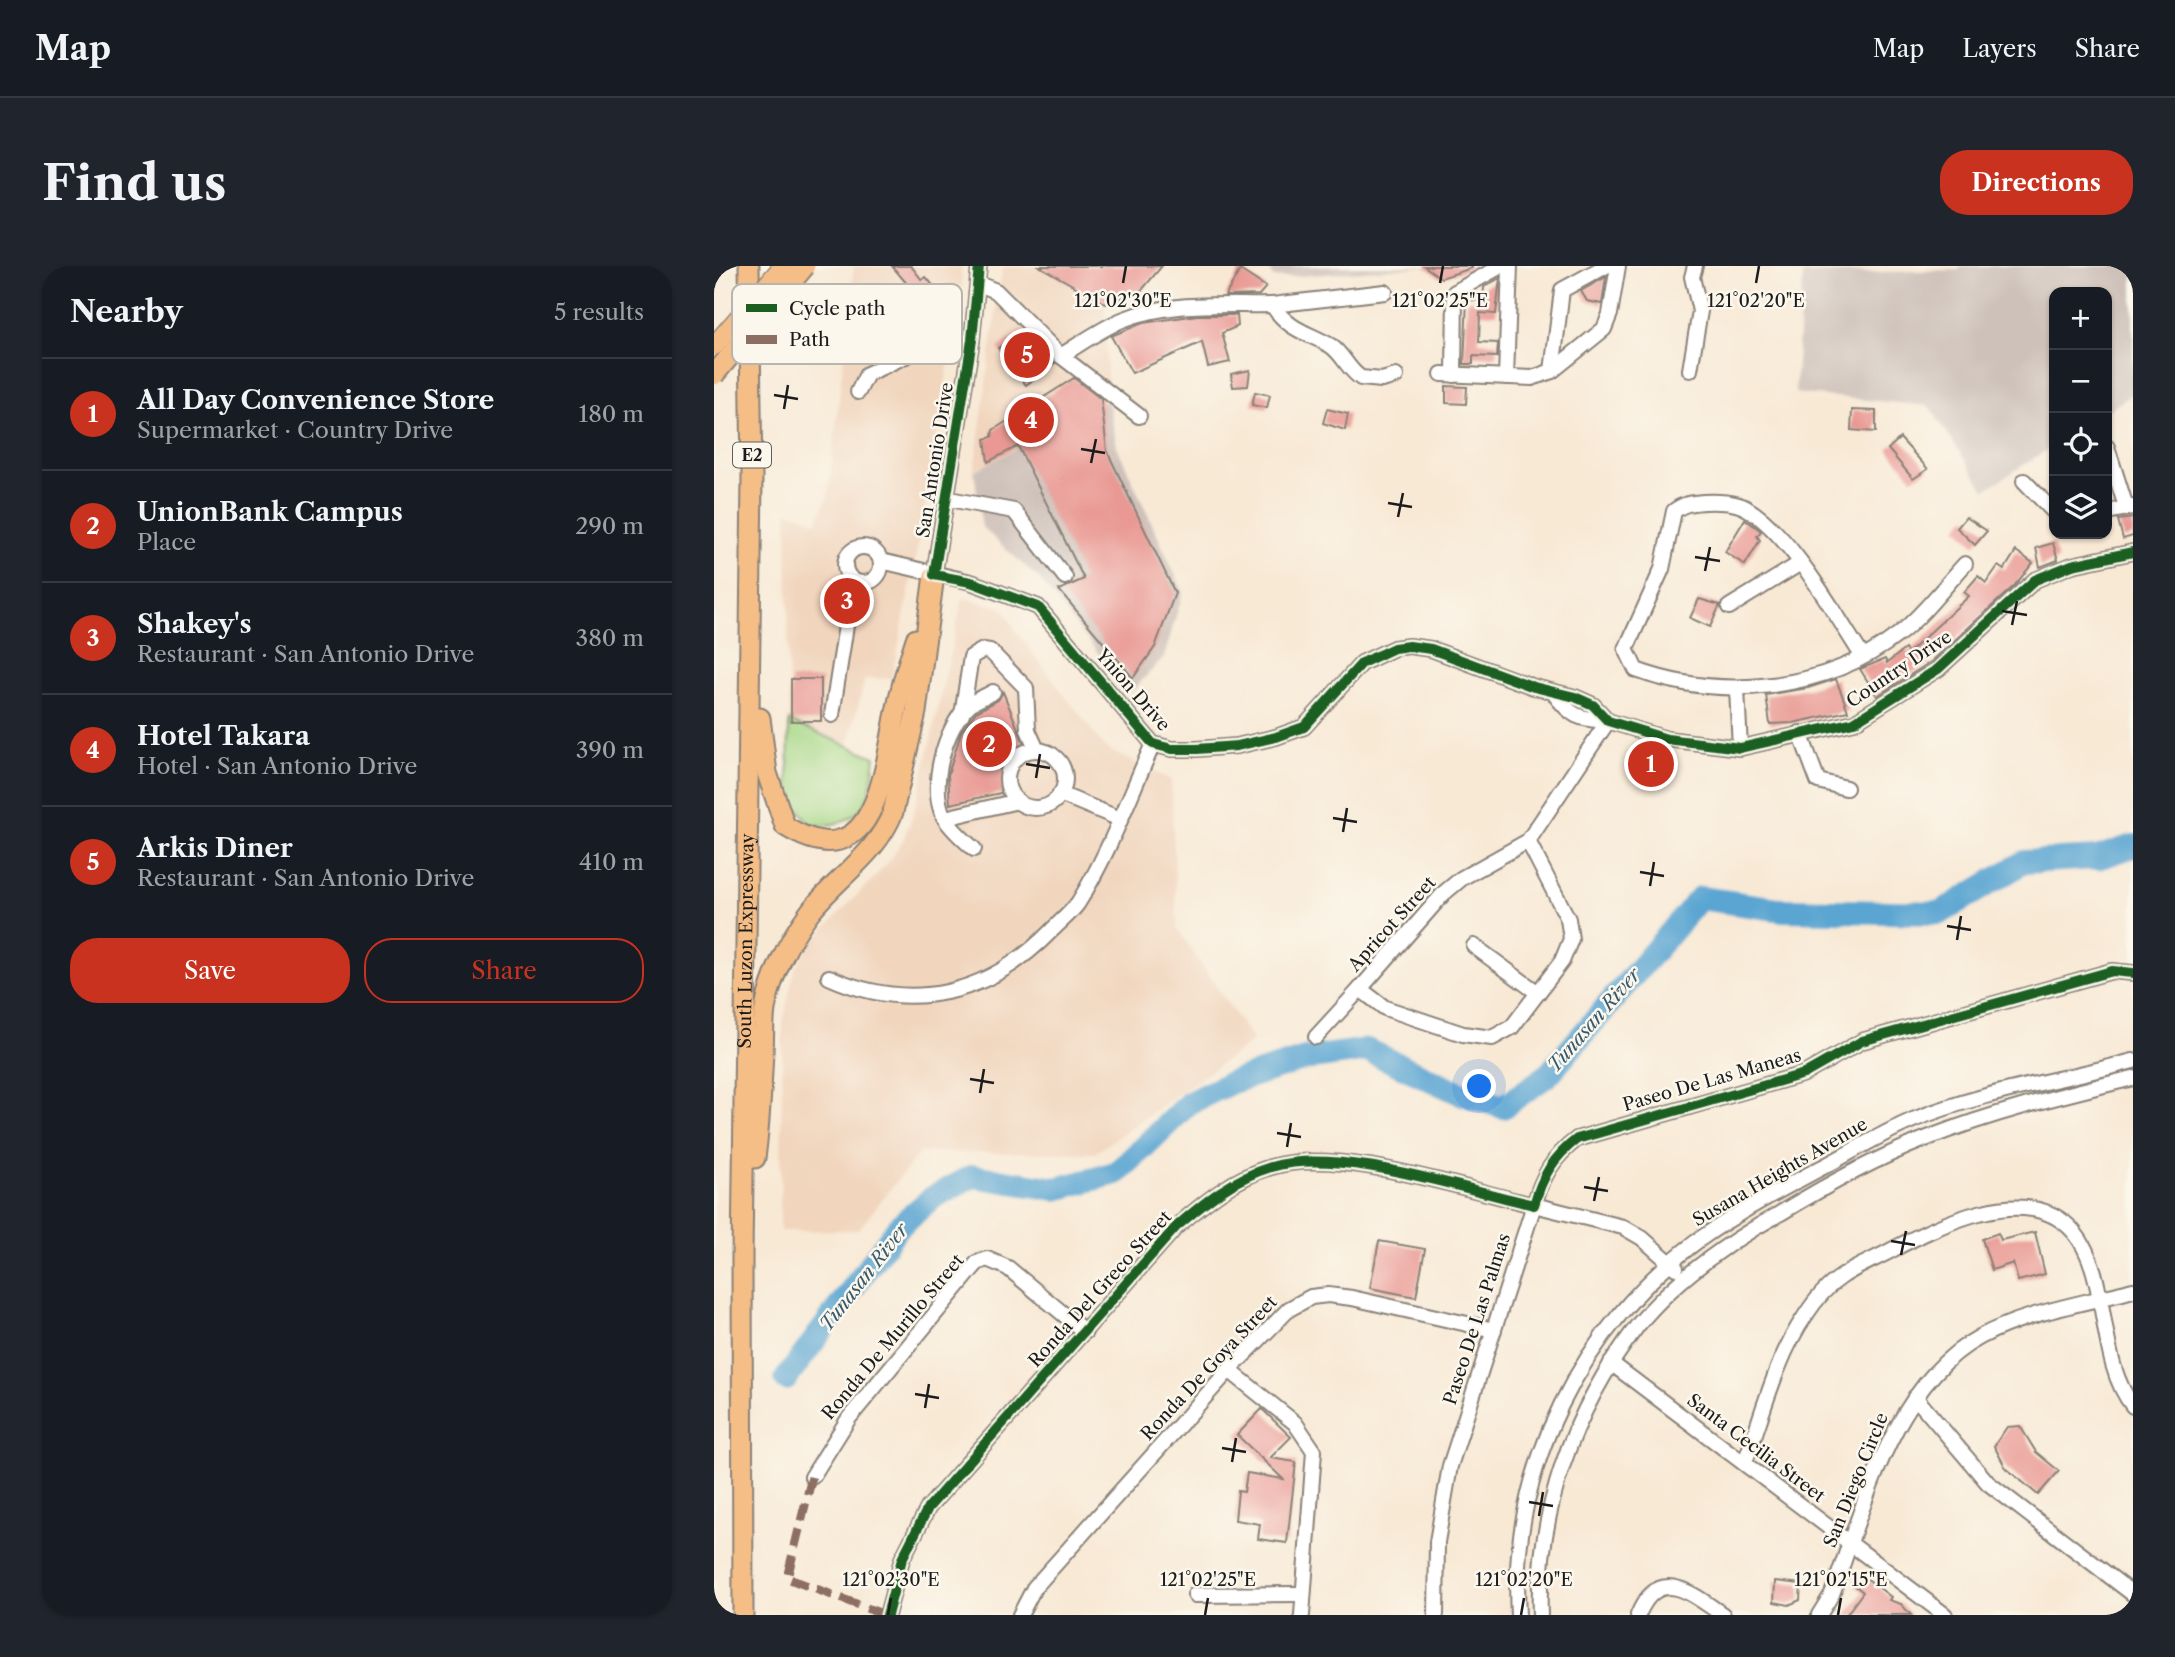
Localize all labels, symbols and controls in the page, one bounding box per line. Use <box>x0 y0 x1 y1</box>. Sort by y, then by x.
text: Map <box>35 28 111 69</box>
text: Map <box>1873 34 1924 63</box>
text: Layers <box>1962 34 2037 63</box>
text: Share <box>2075 34 2140 63</box>
button: Directions <box>1940 150 2133 215</box>
text: Find us <box>42 152 226 213</box>
legend <box>732 284 962 364</box>
map controls <box>2049 287 2112 539</box>
button: + <box>2049 287 2112 350</box>
text: 121°02'30"E <box>1074 290 1172 312</box>
text: 121°02'25"E <box>1392 290 1488 312</box>
text: 121°02'20"E <box>1707 290 1805 312</box>
text: Nearby <box>70 293 183 330</box>
text: Cycle path <box>789 297 885 320</box>
text: 5 results <box>554 298 644 326</box>
text: Path <box>789 328 830 351</box>
pin: 5 <box>1004 329 1050 381</box>
button: − <box>2049 350 2112 413</box>
street label: San Antonio Drive <box>912 381 958 539</box>
text: All Day Convenience Store <box>137 384 494 416</box>
pin: 4 <box>1008 394 1054 446</box>
text: 1 <box>88 400 98 428</box>
text: 180 m <box>579 400 644 428</box>
button: locate <box>2049 413 2112 476</box>
text: Supermarket · Country Drive <box>137 416 453 444</box>
road number: E2 <box>733 442 771 468</box>
button: layers <box>2049 476 2112 539</box>
text: UnionBank Campus <box>137 496 403 528</box>
text: 2 <box>86 512 100 540</box>
text: 290 m <box>575 512 644 540</box>
text: Place <box>137 528 196 556</box>
pin: 3 <box>824 575 870 627</box>
text: Shakey's <box>137 608 251 640</box>
text: 3 <box>87 624 100 652</box>
text: 380 m <box>576 624 644 652</box>
street label: Country Drive <box>1842 626 1956 712</box>
text: Restaurant · San Antonio Drive <box>137 640 474 668</box>
street label: Ynion Drive <box>1091 644 1175 736</box>
pin: 2 <box>966 718 1012 770</box>
text: Hotel Takara <box>137 720 310 752</box>
text: 4 <box>86 736 100 764</box>
text: 390 m <box>576 736 644 764</box>
pin: 1 <box>1628 738 1674 790</box>
text: Hotel · San Antonio Drive <box>137 752 417 780</box>
text: Arkis Diner <box>137 832 293 864</box>
street label: South Luzon Expressway <box>734 832 758 1049</box>
text: 5 <box>87 848 99 876</box>
text: 410 m <box>579 848 644 876</box>
text: Restaurant · San Antonio Drive <box>137 864 474 892</box>
street label: Apricot Street <box>1343 872 1441 977</box>
button: Save <box>70 938 350 1003</box>
button: Share <box>364 938 644 1003</box>
water label: Tunasan River <box>1543 963 1646 1077</box>
street label: Paseo De Las Maneas <box>1620 1044 1804 1116</box>
your location <box>1462 1069 1496 1103</box>
street label: Susana Heights Avenue <box>1689 1113 1871 1231</box>
street label: Ronda Del Greco Street <box>1024 1206 1177 1372</box>
water label: Tunasan River <box>815 1218 914 1335</box>
street label: Paseo De Las Palmas <box>1439 1231 1515 1407</box>
street label: Ronda De Murillo Street <box>817 1249 969 1424</box>
street label: Ronda De Goya Street <box>1136 1291 1282 1445</box>
street label: Santa Cecilia Street <box>1683 1389 1830 1507</box>
street label: San Diego Circle <box>1819 1409 1893 1551</box>
text: 121°02'30"E <box>842 1569 940 1591</box>
text: 121°02'25"E <box>1160 1569 1256 1591</box>
text: 121°02'20"E <box>1475 1569 1573 1591</box>
text: 121°02'15"E <box>1794 1569 1888 1591</box>

